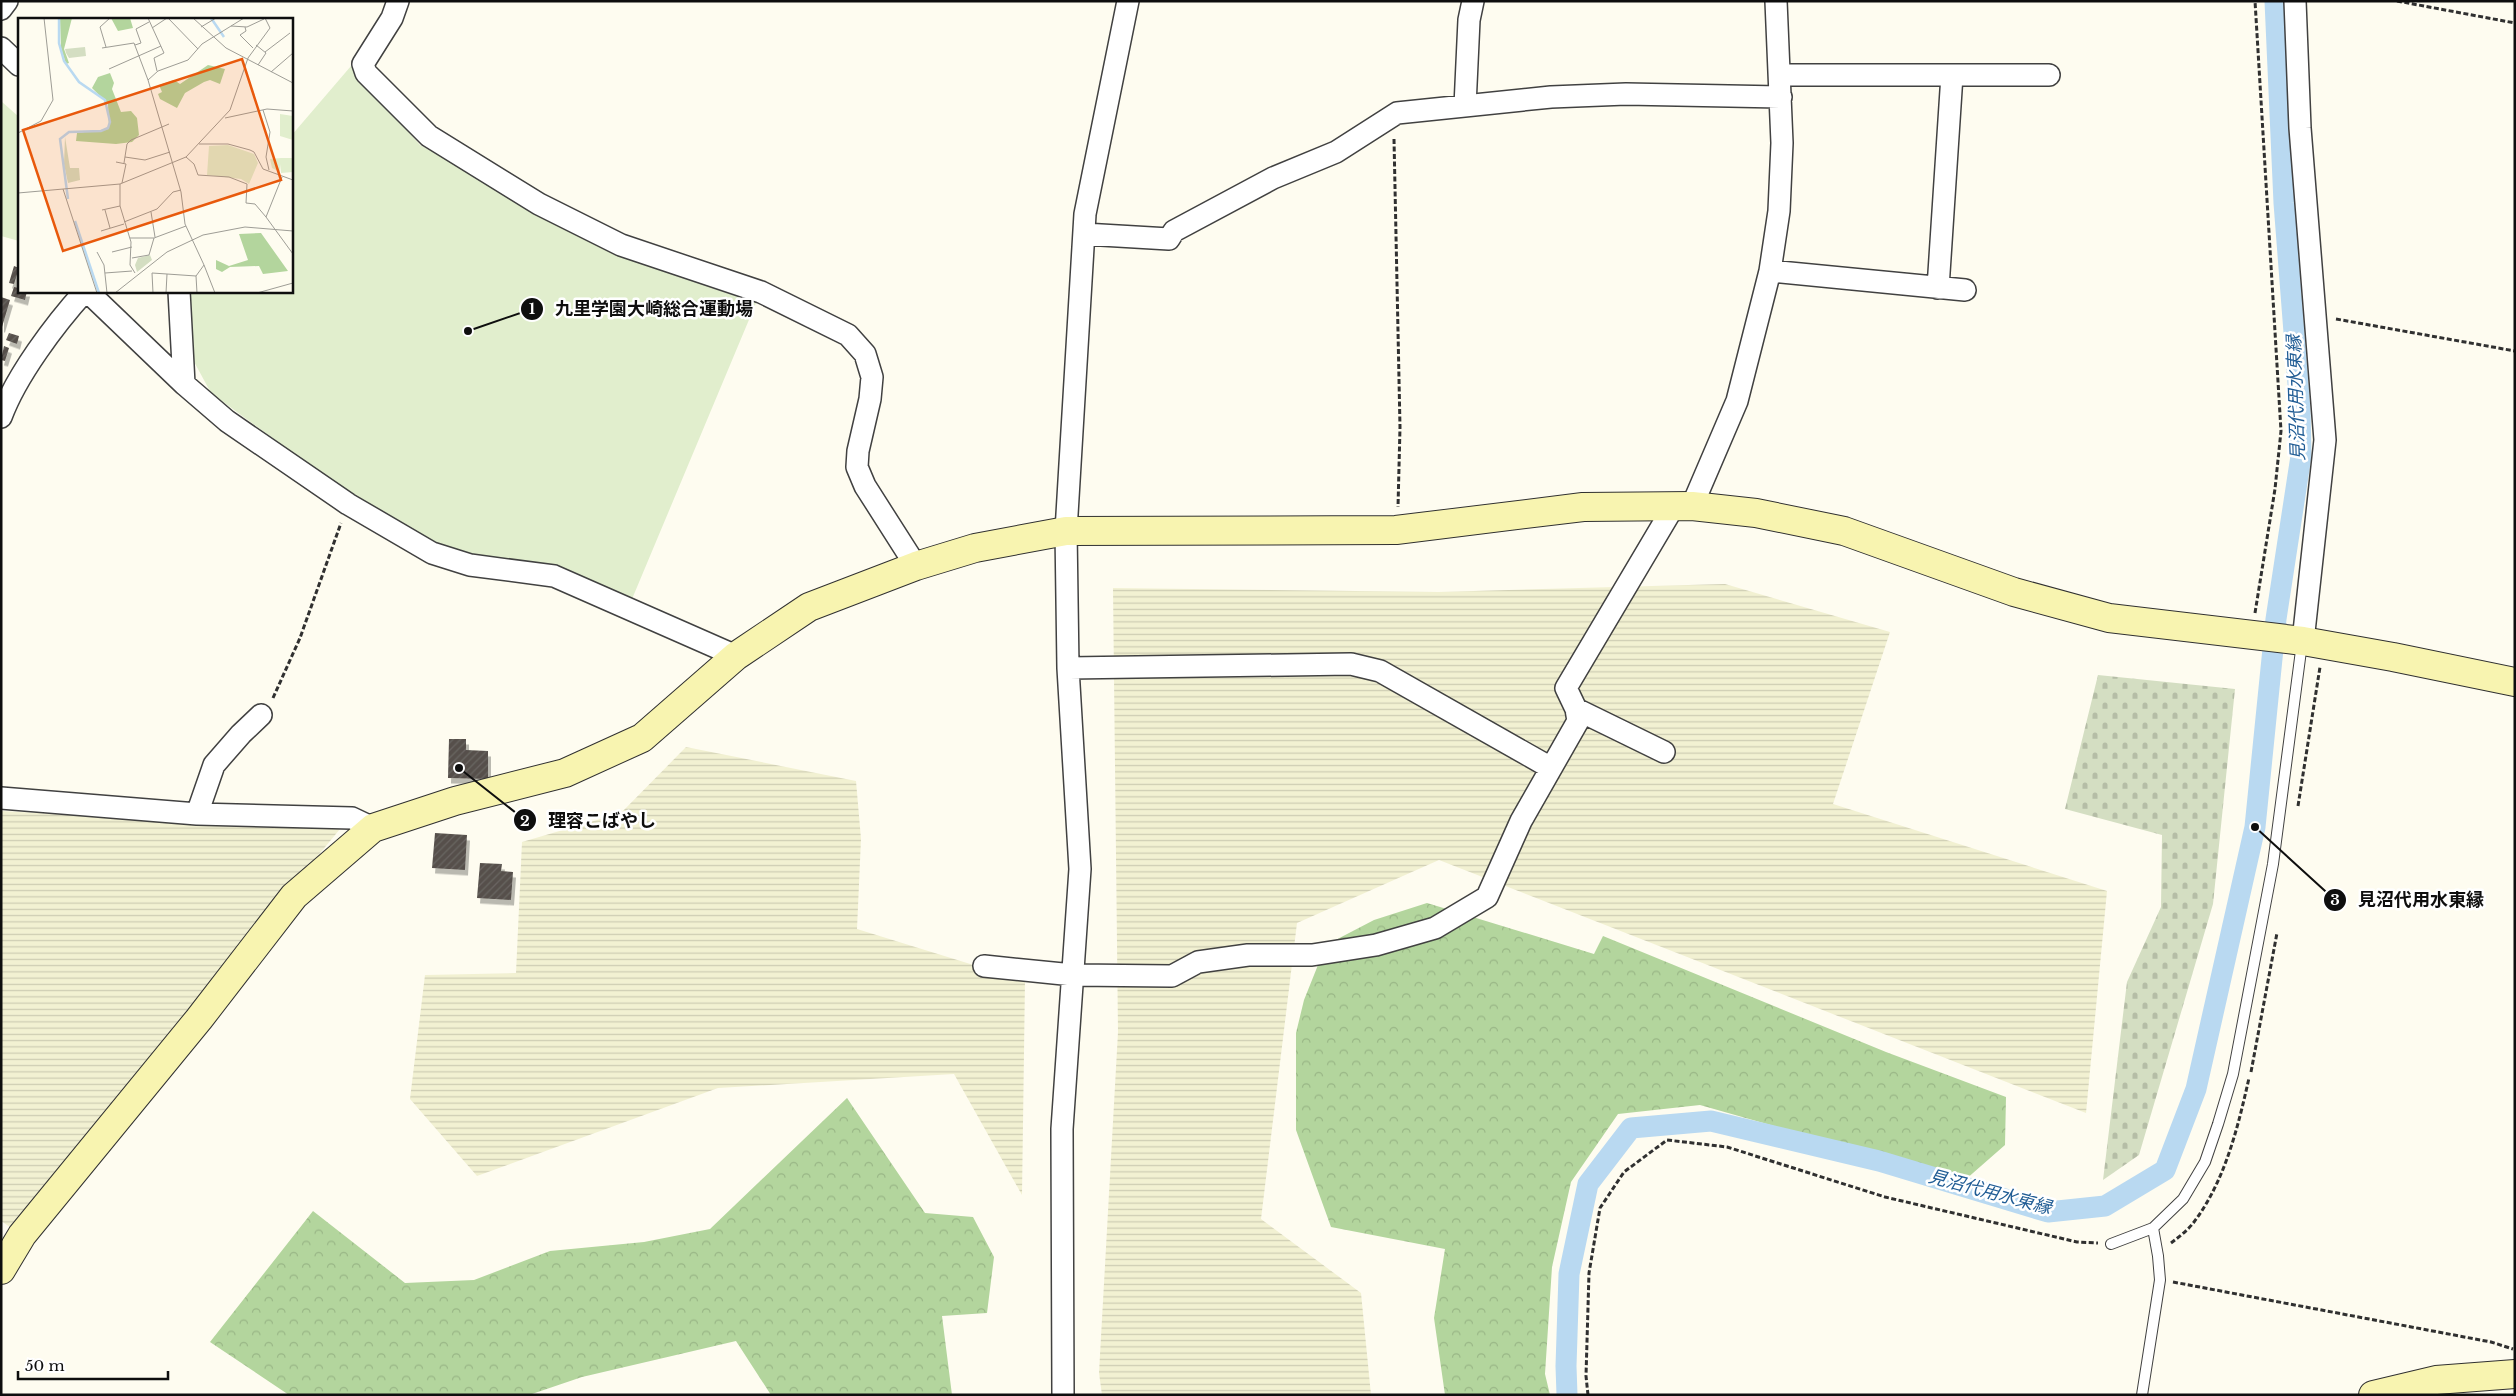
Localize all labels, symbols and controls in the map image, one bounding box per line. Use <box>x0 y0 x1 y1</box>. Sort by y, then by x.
inset map <box>18 18 292 292</box>
callout: 九里学園大崎総合運動場 <box>520 292 763 325</box>
text: 九里学園大崎総合運動場 <box>555 298 753 320</box>
text: 1 <box>529 299 536 318</box>
water label: 見沼代用水東縁 <box>2283 333 2309 461</box>
callout: 理容こばやし <box>513 804 666 837</box>
text: 理容こばやし <box>548 810 656 832</box>
text: 2 <box>520 811 530 830</box>
callout: 見沼代用水東縁 <box>2323 883 2494 916</box>
text: 見沼代用水東縁 <box>2358 889 2484 911</box>
text: 3 <box>2330 890 2340 909</box>
water label: 見沼代用水東縁 <box>1926 1165 2056 1219</box>
scale bar <box>18 1348 168 1380</box>
text: 50 m <box>25 1356 65 1375</box>

